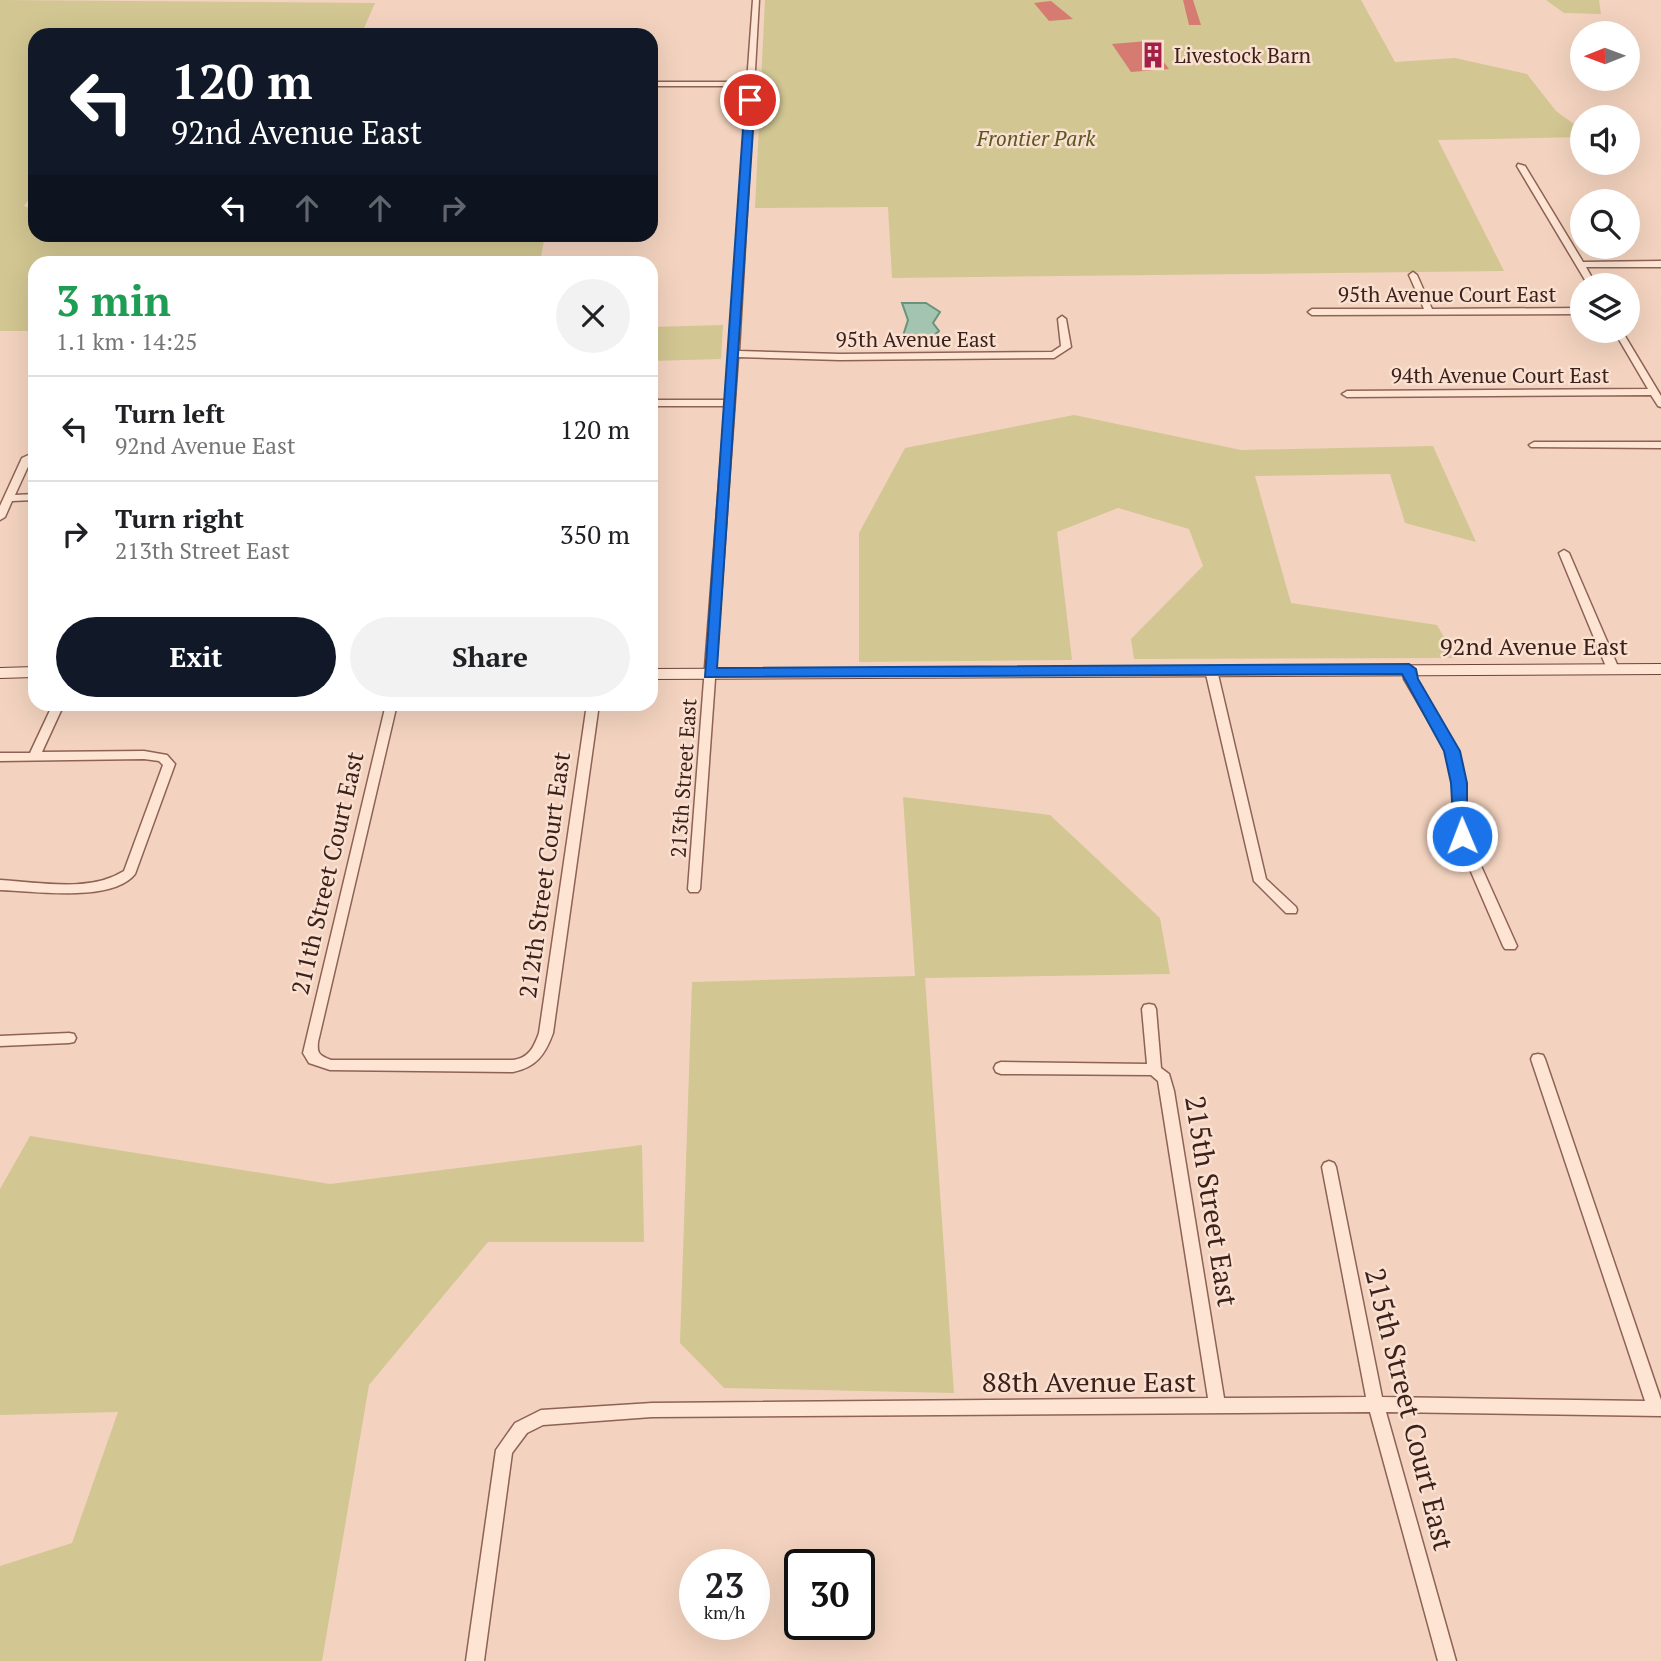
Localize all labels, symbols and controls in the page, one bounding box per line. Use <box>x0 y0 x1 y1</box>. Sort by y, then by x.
north arrow <box>1570 21 1640 91</box>
map controls <box>1570 21 1640 343</box>
building icon: Livestock Barn <box>1138 40 1168 70</box>
place label: Livestock Barn <box>1174 41 1311 69</box>
text: 120 m <box>171 48 313 113</box>
icon: left <box>56 56 147 147</box>
pin <box>720 70 780 130</box>
icon: arrive <box>731 81 769 119</box>
button: sound <box>1570 105 1640 175</box>
text: 92nd Avenue East <box>171 111 422 153</box>
park label: Frontier Park <box>976 124 1096 152</box>
icon: left <box>215 189 253 227</box>
icon: ahead <box>288 189 326 227</box>
icon: ahead <box>361 189 399 227</box>
icon: right <box>434 189 472 227</box>
button: search <box>1570 189 1640 259</box>
text: 3 min <box>56 272 171 328</box>
button: layers <box>1570 273 1640 343</box>
button: close <box>556 279 630 353</box>
street label: 95th Avenue Court East <box>1338 280 1556 308</box>
street label: 95th Avenue East <box>836 325 997 353</box>
text: 1.1 km · 14:25 <box>56 326 198 357</box>
street label: 94th Avenue Court East <box>1391 361 1609 389</box>
text: Turn left <box>115 396 225 430</box>
icon: left <box>56 410 94 448</box>
text: 120 m <box>560 412 630 446</box>
text: 92nd Avenue East <box>115 430 295 461</box>
text: Turn right <box>115 501 244 535</box>
icon: right <box>56 515 94 553</box>
text: 350 m <box>560 517 630 551</box>
text: 213th Street East <box>115 535 290 566</box>
button: Exit <box>56 617 336 697</box>
button: Share <box>350 617 630 697</box>
street label: 92nd Avenue East <box>1440 630 1628 662</box>
street label: 213th Street East <box>663 697 703 859</box>
street label: 211th Street Court East <box>283 748 371 998</box>
street label: 212th Street Court East <box>511 750 577 1000</box>
position arrow <box>1425 799 1499 873</box>
street label: 215th Street East <box>1177 1093 1247 1310</box>
street label: 215th Street Court East <box>1357 1264 1463 1555</box>
street label: 88th Avenue East <box>982 1363 1197 1400</box>
speed limit sign: 30 <box>784 1549 875 1640</box>
text: 23 <box>705 1562 744 1608</box>
text: km/h <box>704 1600 745 1624</box>

